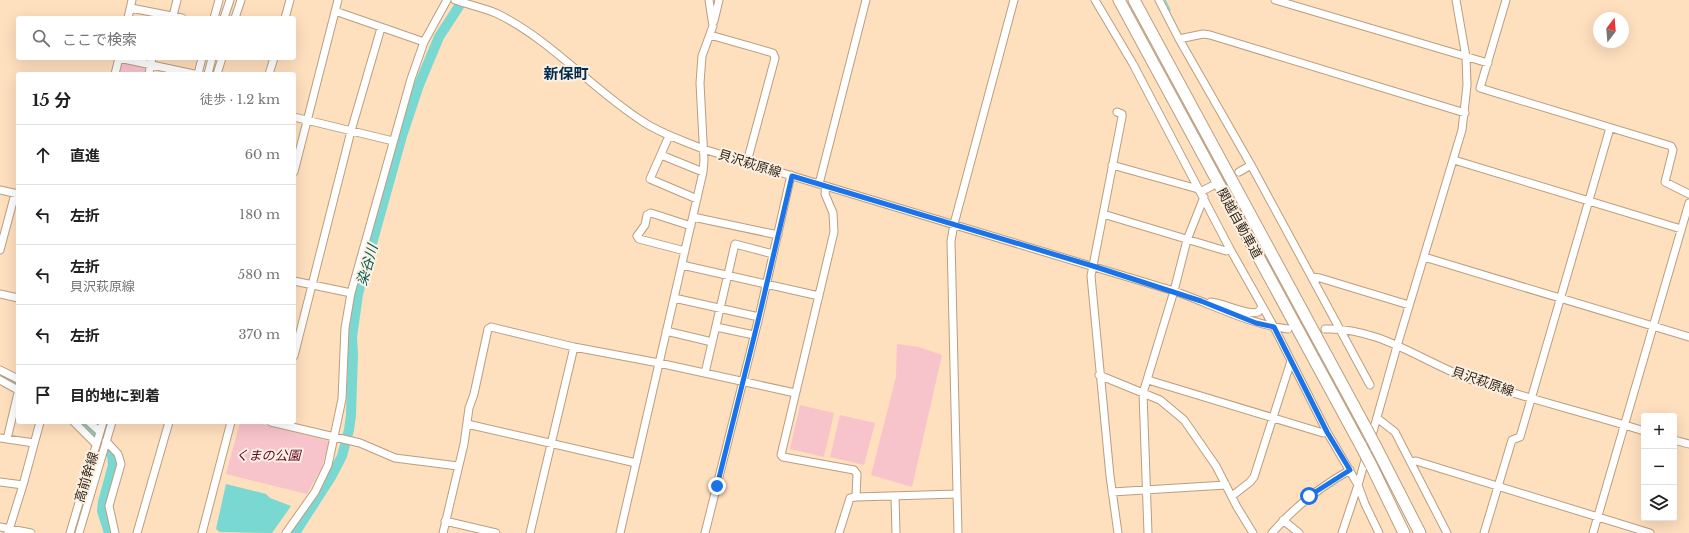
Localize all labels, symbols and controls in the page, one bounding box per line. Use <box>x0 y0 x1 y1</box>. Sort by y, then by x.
north arrow <box>1593 12 1629 48</box>
search box <box>16 16 296 60</box>
icon: search <box>30 27 52 49</box>
text: ここで検索 <box>62 30 137 49</box>
district label: 新保町 <box>543 64 589 83</box>
text: 15 分 <box>32 90 71 111</box>
text: 徒歩 · 1.2 km <box>200 91 280 108</box>
icon: ahead <box>32 144 54 166</box>
text: 直進 <box>70 146 100 165</box>
text: 60 m <box>245 146 280 163</box>
street label: 貝沢萩原線 <box>716 146 783 181</box>
street label: 関越自動車道 <box>1213 185 1266 261</box>
icon: left <box>32 204 54 226</box>
text: 左折 <box>70 206 100 225</box>
text: 180 m <box>239 206 280 223</box>
water label: 染谷川 <box>353 240 382 288</box>
text: 左折 <box>70 257 100 276</box>
icon: left <box>32 264 54 286</box>
text: 580 m <box>238 266 280 283</box>
text: 貝沢萩原線 <box>70 278 135 295</box>
icon: left <box>32 324 54 346</box>
text: 左折 <box>70 326 100 345</box>
text: 370 m <box>239 326 280 343</box>
street label: 貝沢萩原線 <box>1449 363 1516 400</box>
icon: arrive <box>32 384 54 406</box>
text: 目的地に到着 <box>70 386 160 405</box>
map controls <box>1641 413 1677 521</box>
button: + <box>1641 413 1677 449</box>
park label: くまの公園 <box>235 447 302 464</box>
button: − <box>1641 449 1677 485</box>
street label: 高前幹線 <box>71 450 102 505</box>
route end <box>708 477 726 495</box>
button: layers <box>1641 485 1677 521</box>
route start <box>1300 487 1318 505</box>

